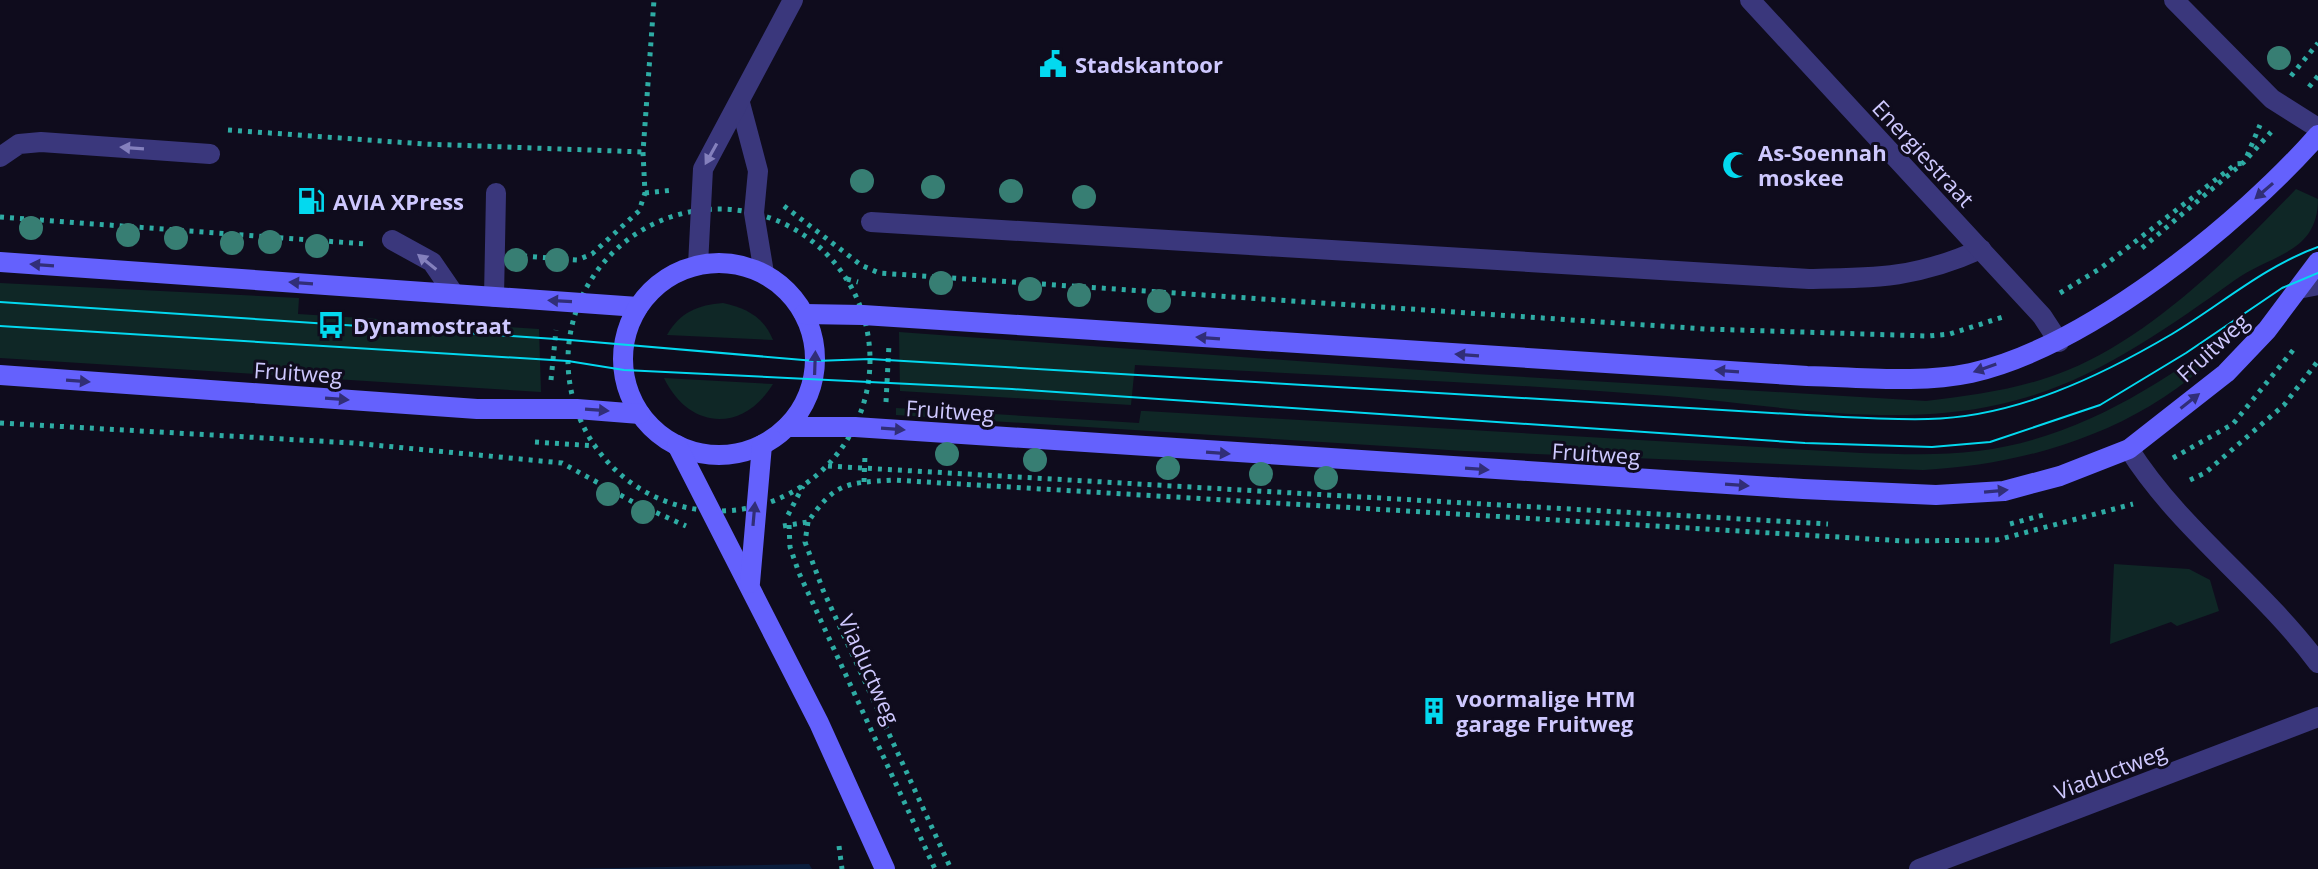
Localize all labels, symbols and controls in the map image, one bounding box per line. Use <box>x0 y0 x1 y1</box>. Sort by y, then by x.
public building icon: Stadskantoor <box>1038 49 1068 79</box>
place label: Stadskantoor <box>1075 49 1223 79</box>
street label: Energiestraat <box>1866 93 1982 213</box>
place label: As-Soennah moskee <box>1758 137 1887 192</box>
one-way arrow <box>119 141 144 154</box>
one-way arrow <box>705 143 719 165</box>
mosque icon: As-Soennah moskee <box>1721 150 1751 180</box>
one-way arrow <box>2254 181 2273 199</box>
fuel station icon: AVIA XPress <box>296 186 326 216</box>
place label: AVIA XPress <box>333 186 464 216</box>
one-way arrow <box>417 254 438 271</box>
one-way arrow <box>29 258 54 271</box>
one-way arrow <box>288 276 313 289</box>
one-way arrow <box>547 294 572 307</box>
street label: Fruitweg <box>2169 306 2255 388</box>
bus stop icon: Dynamostraat <box>316 310 346 340</box>
place label: Dynamostraat <box>353 310 511 340</box>
one-way arrow <box>1195 331 1220 344</box>
one-way arrow <box>1454 348 1479 361</box>
one-way arrow <box>808 350 821 375</box>
street label: Fruitweg <box>253 354 343 390</box>
one-way arrow <box>1973 363 1997 375</box>
one-way arrow <box>1714 364 1739 377</box>
one-way arrow <box>66 375 91 388</box>
street label: Fruitweg <box>905 392 995 428</box>
one-way arrow <box>325 393 350 406</box>
one-way arrow <box>2180 393 2200 409</box>
one-way arrow <box>585 404 610 417</box>
one-way arrow <box>881 423 906 436</box>
street label: Fruitweg <box>1551 435 1641 471</box>
one-way arrow <box>1206 447 1231 460</box>
one-way arrow <box>1465 463 1490 476</box>
one-way arrow <box>1725 479 1750 492</box>
one-way arrow <box>1984 484 2009 497</box>
one-way arrow <box>748 501 761 526</box>
street label: Viaductweg <box>832 609 908 729</box>
place label: voormalige HTM garage Fruitweg <box>1456 683 1636 738</box>
building icon: voormalige HTM garage Fruitweg <box>1419 696 1449 726</box>
street label: Viaductweg <box>2050 736 2170 806</box>

